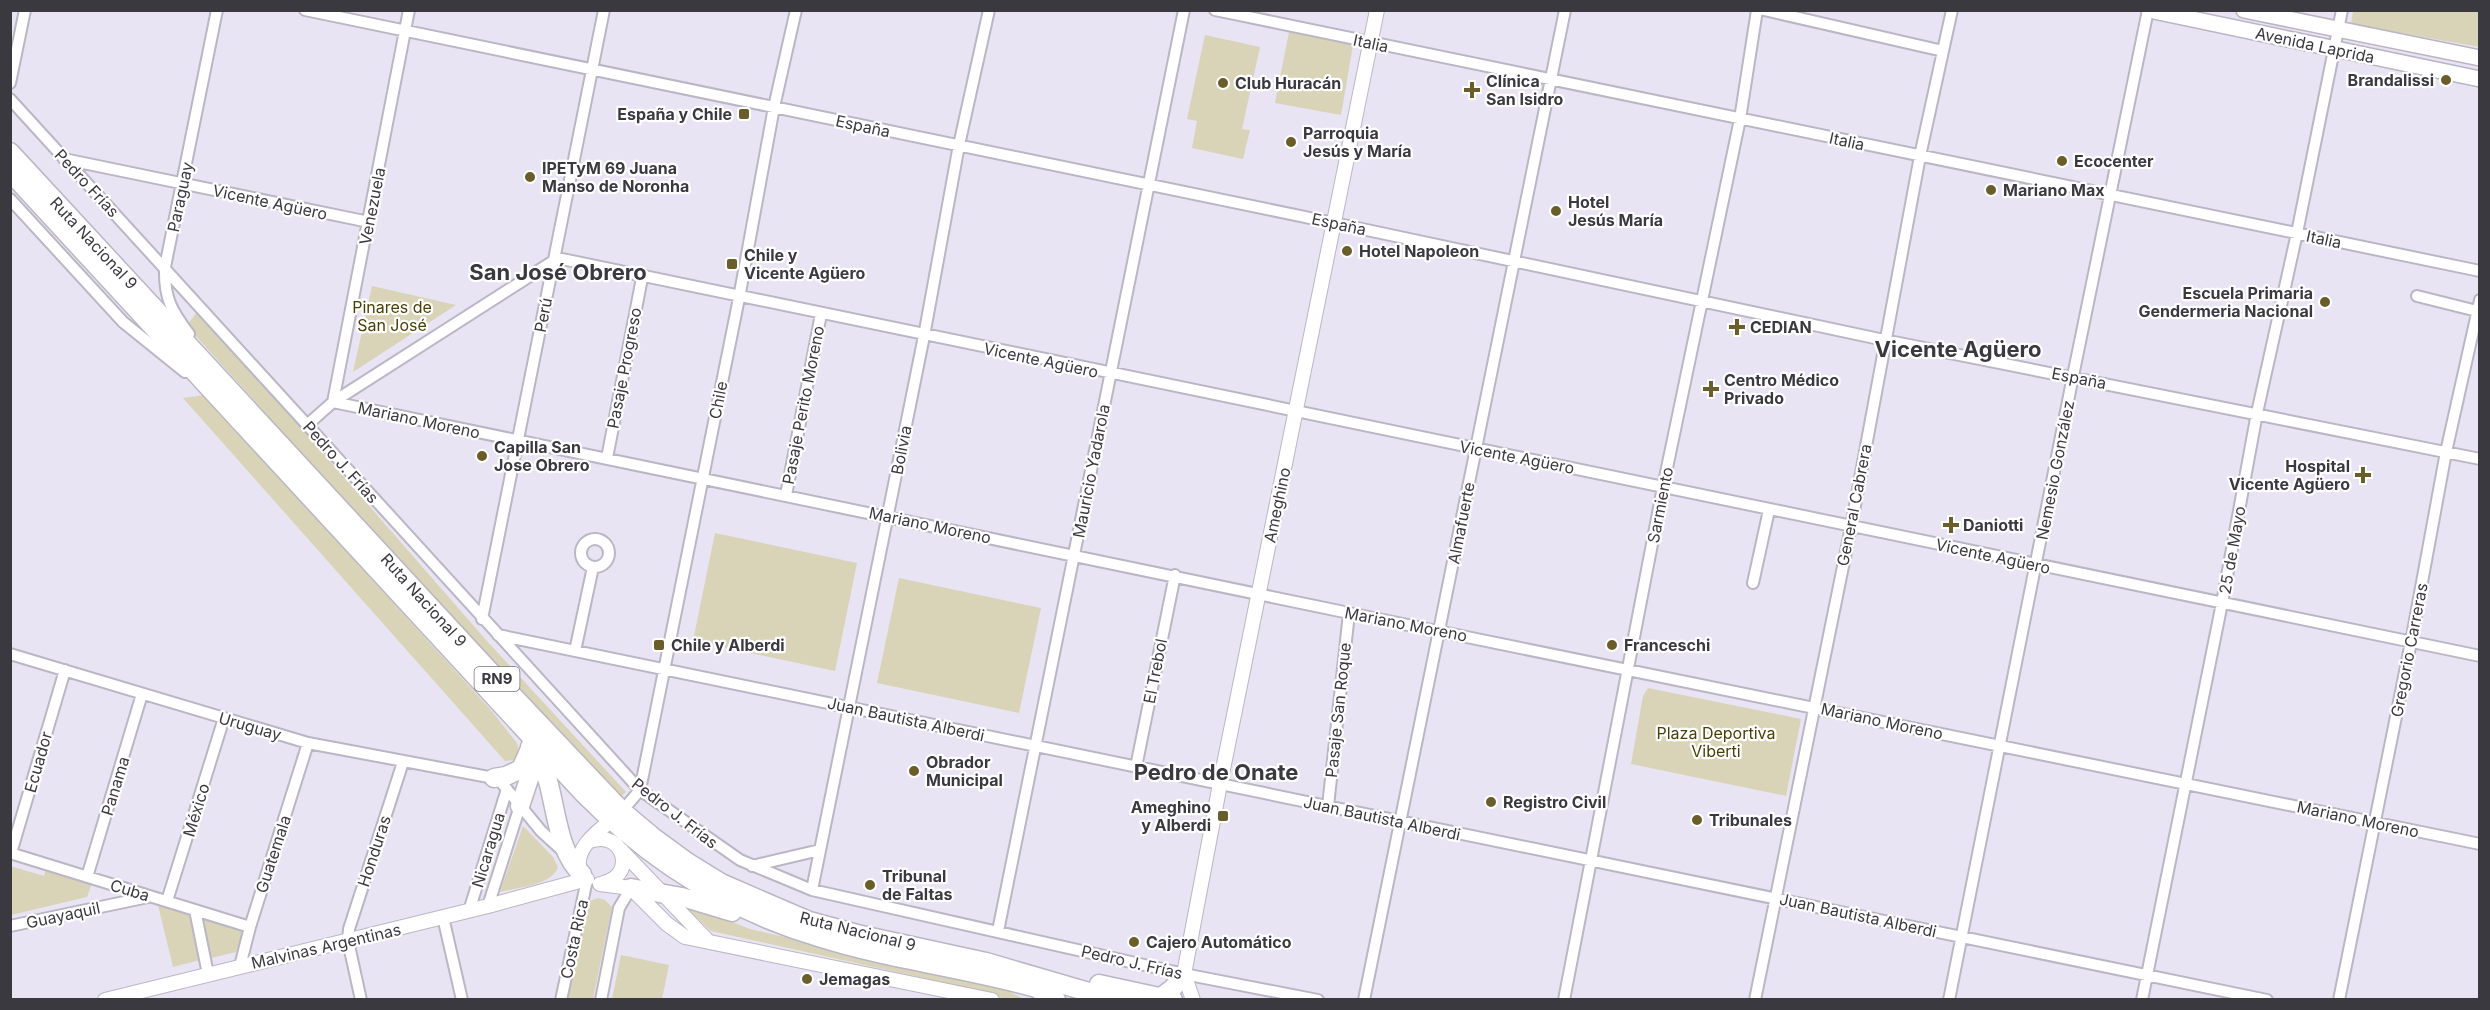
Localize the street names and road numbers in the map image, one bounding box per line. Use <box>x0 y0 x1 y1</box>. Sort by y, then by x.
street label: Avenida Laprida <box>2254 23 2376 67</box>
street label: Italia <box>1352 30 1390 56</box>
street label: España <box>834 110 892 142</box>
street label: Italia <box>1828 128 1866 154</box>
street label: Pedro Frías <box>50 145 124 221</box>
street label: Paraguay <box>163 160 197 234</box>
street label: Venezuela <box>355 166 389 246</box>
street label: Vicente Agüero <box>211 180 329 224</box>
street label: Ruta Nacional 9 <box>46 193 142 293</box>
street label: España <box>1310 208 1368 240</box>
street label: Italia <box>2305 226 2343 252</box>
street label: Perú <box>530 296 556 334</box>
street label: Pasaje Progreso <box>602 306 646 430</box>
street label: Pasaje Perito Moreno <box>778 324 828 486</box>
street label: Vicente Agüero <box>982 338 1100 382</box>
street label: España <box>2050 363 2108 393</box>
street label: Chile <box>705 379 731 421</box>
street label: Mariano Moreno <box>356 397 482 443</box>
street label: Nemesio González <box>2032 399 2078 541</box>
street label: Mauricio Yadarola <box>1068 402 1114 540</box>
street label: Pedro J. Frías <box>299 417 383 507</box>
street label: Bolivia <box>886 424 916 476</box>
street label: Vicente Agüero <box>1458 436 1576 478</box>
street label: General Cabrera <box>1832 442 1876 568</box>
street label: Ameghino <box>1259 465 1295 545</box>
street label: Sarmiento <box>1643 465 1677 545</box>
street label: Almafuerte <box>1443 480 1479 566</box>
street label: Mariano Moreno <box>867 502 993 548</box>
street label: 25 de Mayo <box>2214 504 2250 596</box>
street label: Vicente Agüero <box>1934 534 2052 578</box>
street label: Ruta Nacional 9 <box>377 549 471 651</box>
street label: Gregorio Carreras <box>2386 581 2432 719</box>
street label: Mariano Moreno <box>1343 602 1469 646</box>
street label: El Trebol <box>1139 637 1171 705</box>
street label: Pasaje San Roque <box>1321 641 1355 779</box>
road number: RN9 <box>474 667 520 691</box>
street label: Juan Bautista Alberdi <box>826 693 986 745</box>
street label: Mariano Moreno <box>1819 698 1945 744</box>
street label: Uruguay <box>216 708 284 744</box>
street label: Ecuador <box>20 729 56 795</box>
street label: Panama <box>97 754 133 818</box>
street label: Pedro J. Frías <box>628 773 722 853</box>
street label: México <box>178 781 214 839</box>
street label: Juan Bautista Alberdi <box>1302 792 1462 844</box>
street label: Mariano Moreno <box>2295 796 2421 842</box>
street label: Nicaragua <box>467 810 509 890</box>
street label: Guatemala <box>251 813 295 895</box>
street label: Honduras <box>353 813 395 889</box>
street label: Cuba <box>108 875 152 905</box>
street label: Juan Bautista Alberdi <box>1778 889 1938 941</box>
street label: Guayaquil <box>24 897 102 933</box>
street label: Costa Rica <box>556 897 592 981</box>
street label: Ruta Nacional 9 <box>798 907 918 955</box>
street label: Malvinas Argentinas <box>249 919 403 973</box>
street label: Pedro J. Frías <box>1079 941 1185 983</box>

